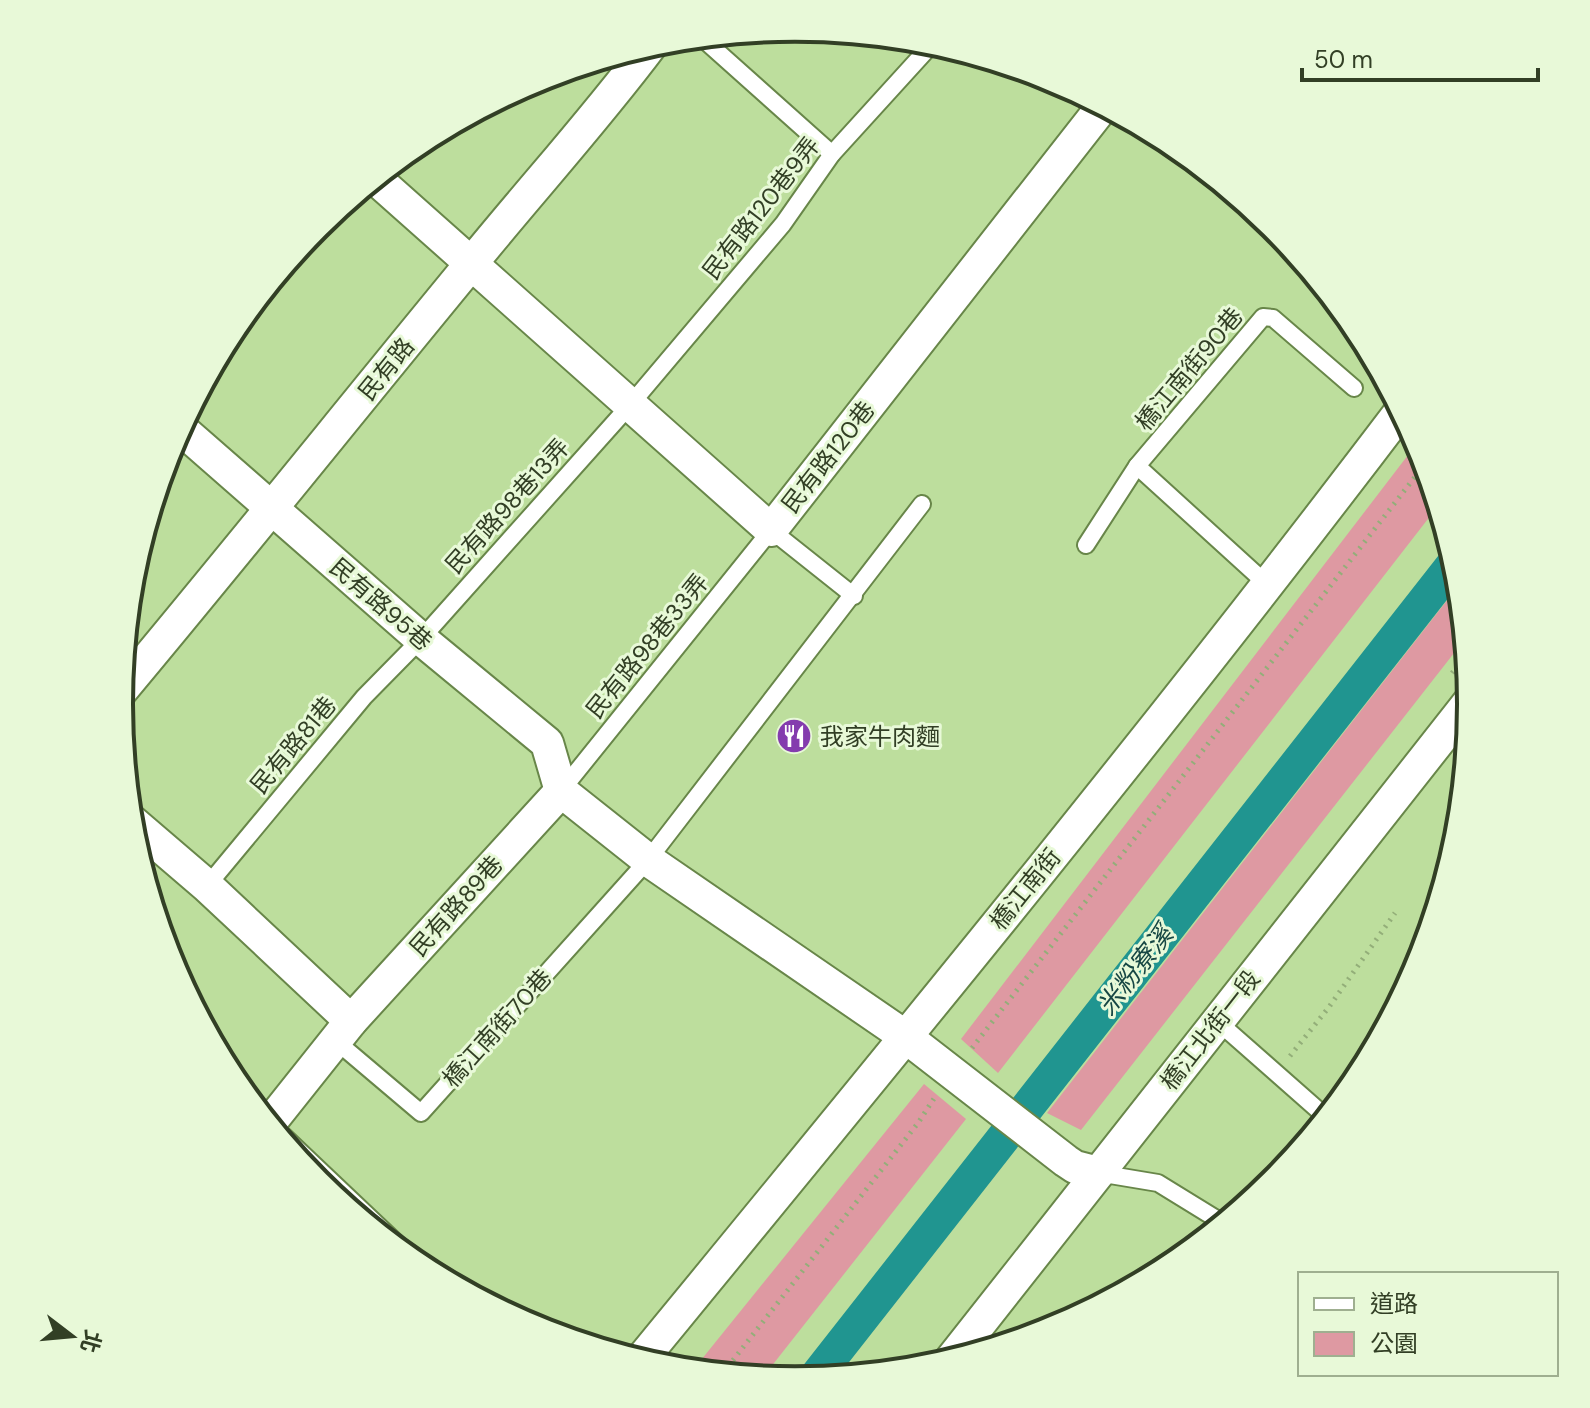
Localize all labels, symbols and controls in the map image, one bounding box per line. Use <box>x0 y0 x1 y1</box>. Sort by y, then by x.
scale bar <box>1302 32 1538 82</box>
text: 50 m <box>1314 44 1373 75</box>
street label: 民有路120巷9弄 <box>696 130 826 286</box>
street label: 橋江南街90巷 <box>1128 301 1250 437</box>
street label: 民有路 <box>351 331 421 407</box>
street label: 民有路120巷 <box>775 395 881 519</box>
street label: 民有路98巷13弄 <box>438 432 576 580</box>
street label: 民有路95巷 <box>323 551 439 657</box>
street label: 民有路98巷33弄 <box>579 567 715 725</box>
street label: 民有路81巷 <box>243 690 343 800</box>
restaurant icon: 我家牛肉麵 <box>775 717 813 755</box>
place label: 我家牛肉麵 <box>820 721 940 752</box>
street label: 橋江南街 <box>983 842 1067 936</box>
street label: 民有路89巷 <box>403 849 509 963</box>
water label: 米粉寮溪 <box>1090 915 1183 1021</box>
street label: 橋江南街70巷 <box>436 962 558 1094</box>
street label: 橋江北街一段 <box>1153 964 1267 1096</box>
legend <box>1298 1272 1558 1376</box>
text: 道路 <box>1370 1288 1418 1319</box>
north arrow <box>32 1296 112 1376</box>
text: 北 <box>74 1327 108 1356</box>
text: 公園 <box>1370 1328 1418 1359</box>

